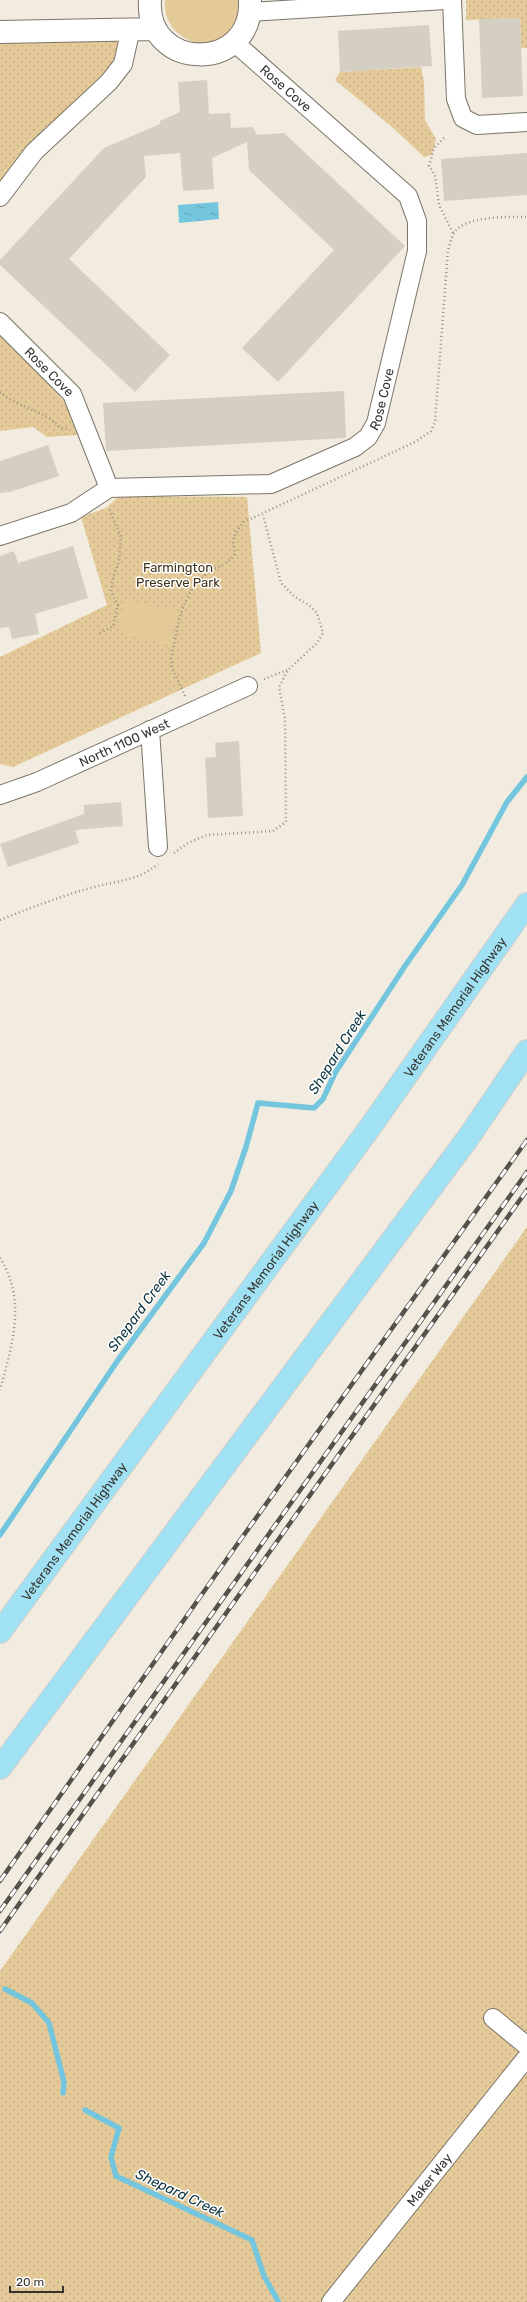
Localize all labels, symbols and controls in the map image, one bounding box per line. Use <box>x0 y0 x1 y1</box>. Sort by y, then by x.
street label: Rose Cove <box>257 62 314 115</box>
street label: Rose Cove <box>22 344 77 399</box>
street label: Rose Cove <box>366 367 397 433</box>
park label: Farmington Preserve Park <box>136 560 220 590</box>
street label: North 1100 West <box>77 716 172 770</box>
street label: Veterans Memorial Highway <box>401 934 510 1080</box>
water label: Shepard Creek <box>305 1006 370 1097</box>
street label: Veterans Memorial Highway <box>210 1198 322 1342</box>
water label: Shepard Creek <box>104 1267 175 1355</box>
street label: Veterans Memorial Highway <box>19 1459 130 1604</box>
street label: Maker Way <box>404 2150 455 2209</box>
water label: Shepard Creek <box>133 2165 228 2222</box>
scale bar <box>10 2268 63 2294</box>
text: 20 m <box>16 2275 44 2289</box>

